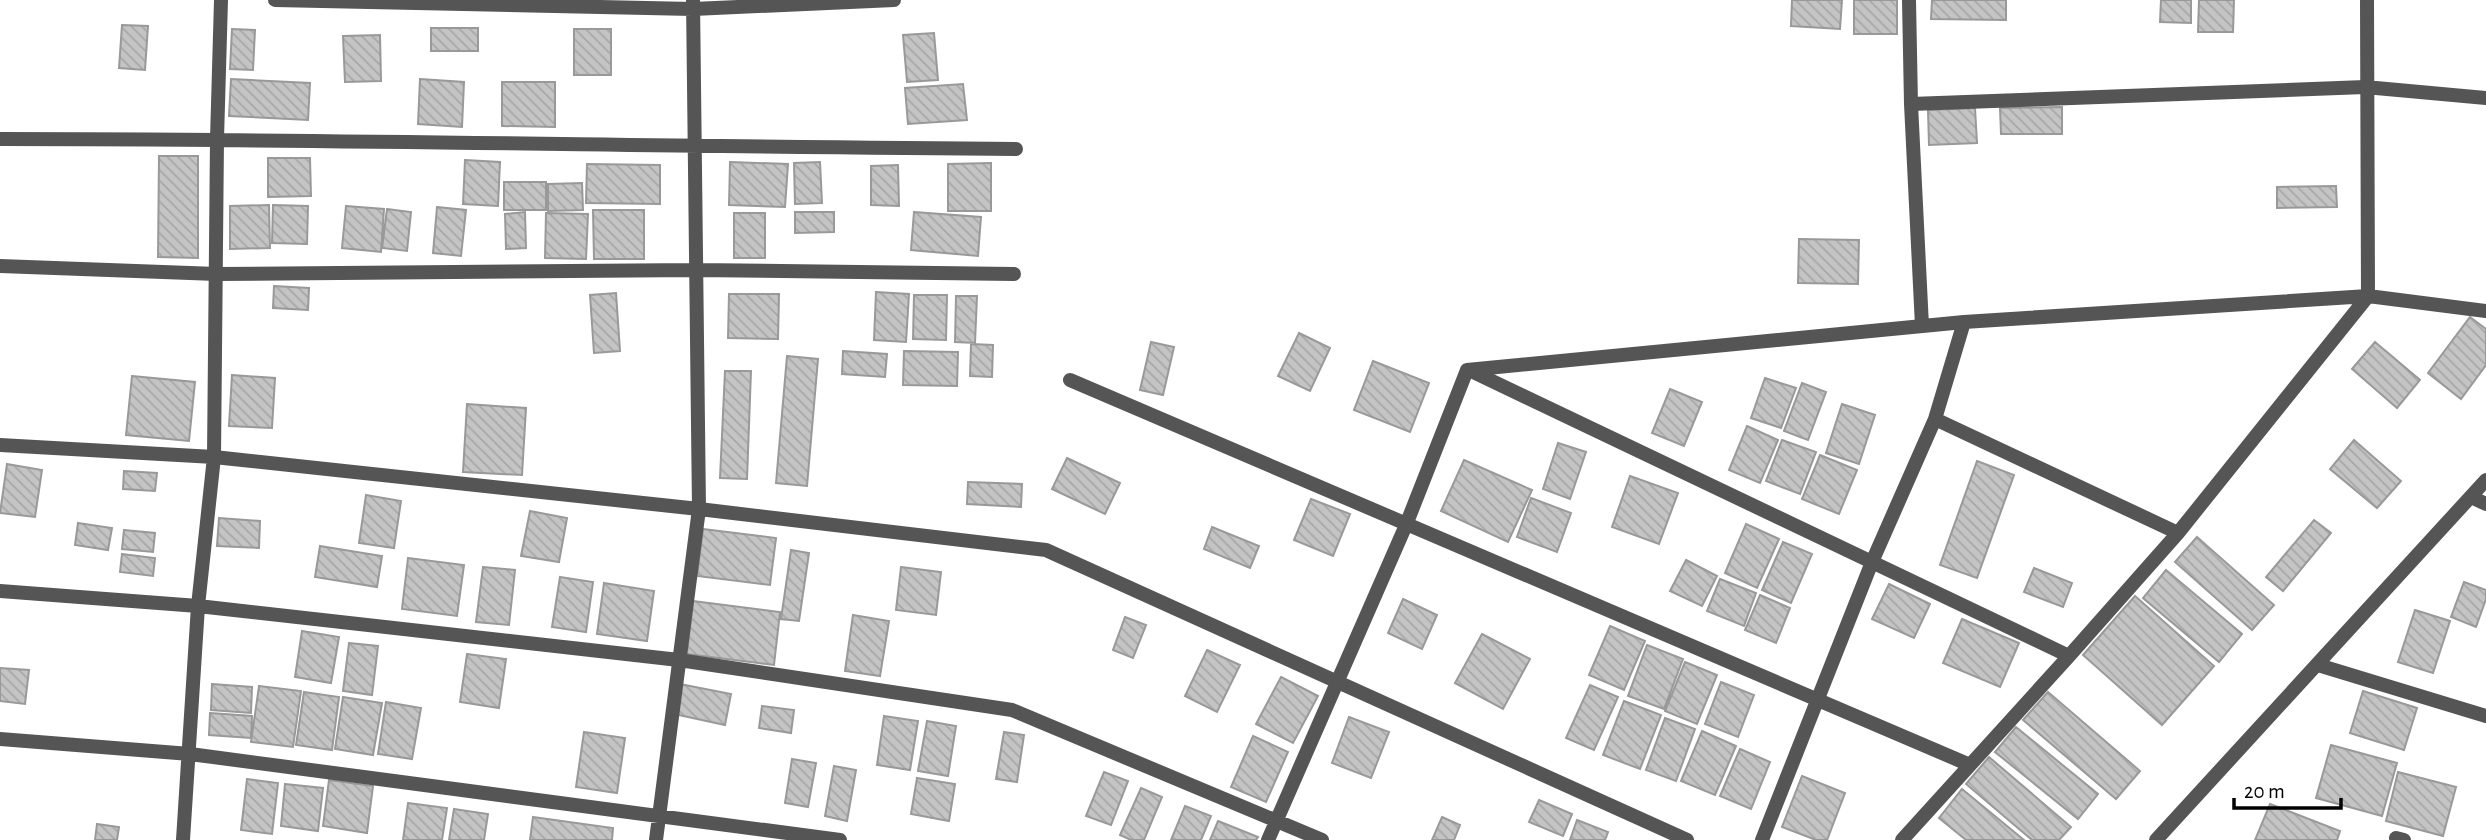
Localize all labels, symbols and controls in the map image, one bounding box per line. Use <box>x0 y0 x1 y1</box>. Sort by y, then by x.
scale bar <box>2234 766 2341 810</box>
text: 20 m <box>2244 781 2285 802</box>

